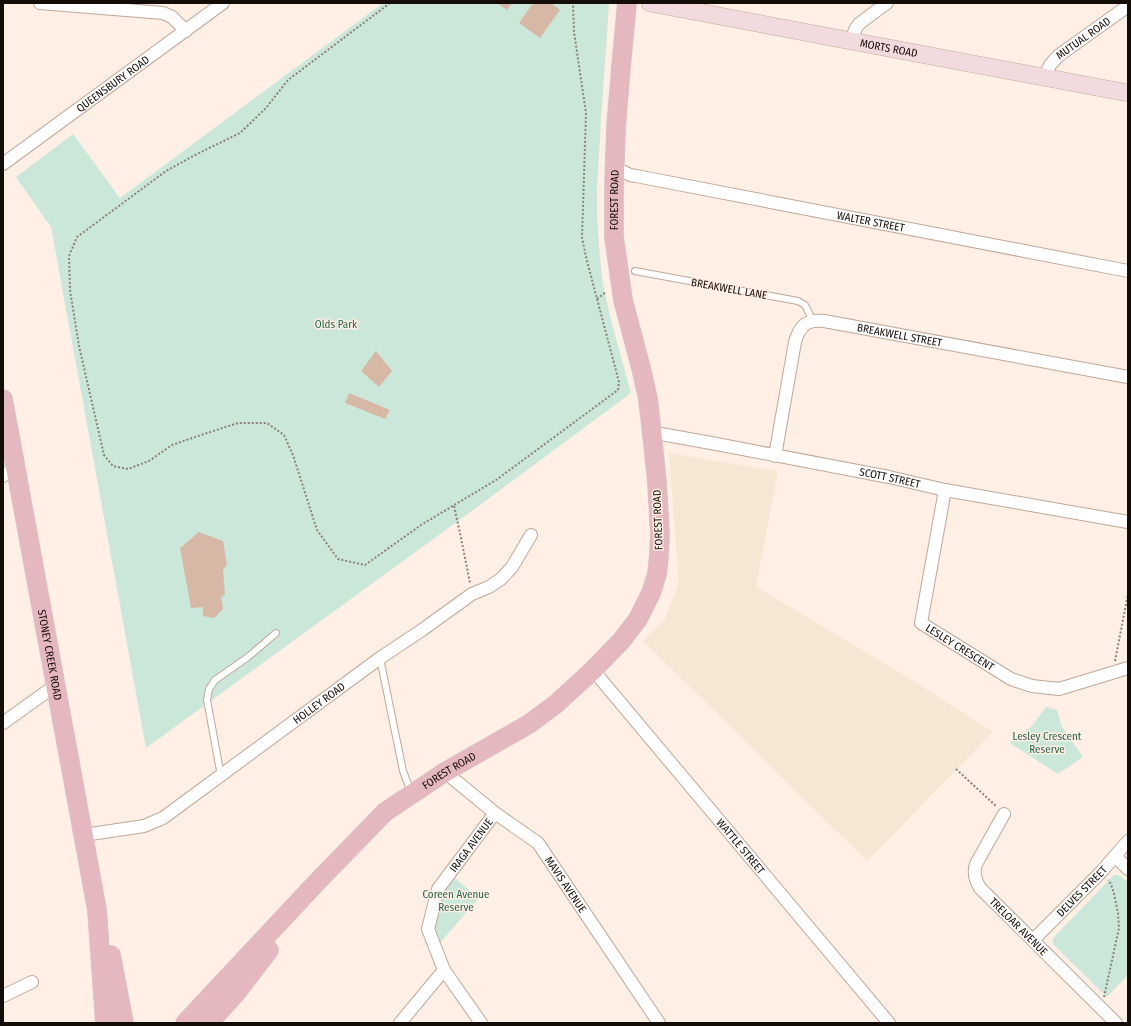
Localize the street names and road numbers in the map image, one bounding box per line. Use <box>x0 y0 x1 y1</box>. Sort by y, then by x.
street label: MUTUAL ROAD <box>1053 14 1113 62</box>
street label: MORTS ROAD <box>859 36 919 60</box>
street label: QUEENSBURY ROAD <box>74 53 152 115</box>
street label: FOREST ROAD <box>608 170 621 230</box>
street label: WALTER STREET <box>836 208 907 234</box>
street label: BREAKWELL LANE <box>690 276 768 302</box>
street label: BREAKWELL STREET <box>856 321 944 349</box>
street label: SCOTT STREET <box>858 465 922 491</box>
street label: FOREST ROAD <box>650 490 666 550</box>
street label: STONEY CREEK ROAD <box>35 608 65 701</box>
street label: LESLEY CRESCENT <box>923 621 997 674</box>
street label: HOLLEY ROAD <box>290 680 348 727</box>
street label: FOREST ROAD <box>420 749 478 792</box>
street label: IRAGA AVENUE <box>447 816 495 875</box>
street label: WATTLE STREET <box>714 816 768 877</box>
street label: MAVIS AVENUE <box>542 854 589 915</box>
street label: DELVES STREET <box>1054 863 1110 919</box>
street label: TRELOAR AVENUE <box>987 895 1050 958</box>

